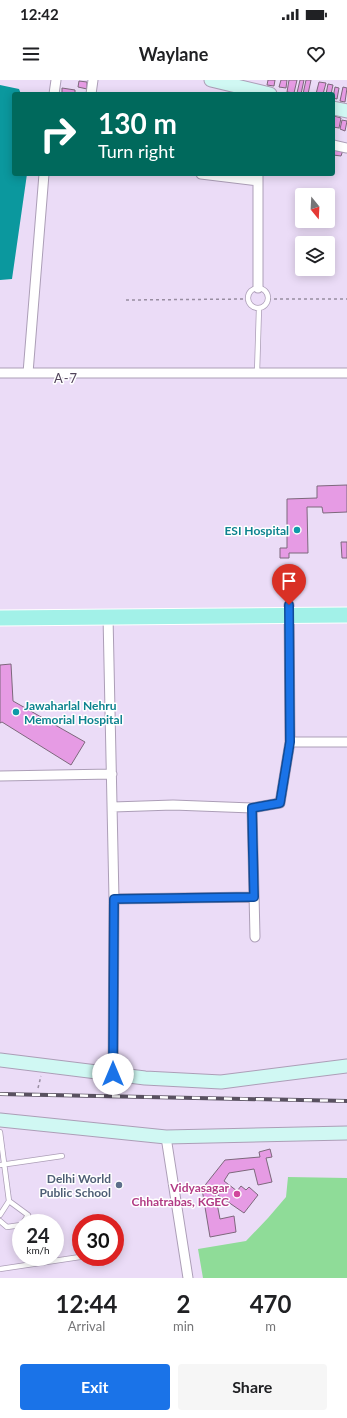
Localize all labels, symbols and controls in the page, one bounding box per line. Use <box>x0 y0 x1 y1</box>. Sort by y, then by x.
text: 12:42 <box>20 5 59 23</box>
icon: menu <box>20 43 42 65</box>
text: Waylane <box>139 43 208 65</box>
icon: heart <box>305 43 327 65</box>
text: 130 m <box>98 106 177 140</box>
icon: right <box>32 108 84 160</box>
text: Turn right <box>98 140 175 162</box>
north arrow <box>295 188 335 228</box>
map controls <box>295 188 335 276</box>
button: layers <box>295 236 335 276</box>
district label: A-7 <box>54 370 78 386</box>
place label: ESI Hospital <box>224 523 289 538</box>
marker: ESI Hospital <box>292 525 302 535</box>
pin <box>272 564 306 605</box>
icon: arrive <box>278 570 300 592</box>
place label: Jawaharlal Nehru Memorial Hospital <box>24 698 123 727</box>
marker: Jawaharlal Nehru Memorial Hospital <box>11 707 21 717</box>
position arrow <box>92 1053 134 1095</box>
place label: Delhi World Public School <box>39 1171 111 1200</box>
marker: Delhi World Public School <box>114 1180 124 1190</box>
place label: Vidyasagar Chhatrabas, KGEC <box>132 1180 230 1209</box>
marker: Vidyasagar Chhatrabas, KGEC <box>232 1189 242 1199</box>
speed limit sign: 30 <box>72 1214 124 1266</box>
text: 24 <box>26 1223 50 1247</box>
text: km/h <box>26 1244 50 1256</box>
text: 12:44 <box>56 1289 117 1318</box>
text: 2 <box>177 1289 191 1318</box>
text: 470 <box>250 1289 291 1318</box>
text: Arrival <box>68 1318 105 1334</box>
text: min <box>173 1318 194 1334</box>
text: m <box>265 1318 276 1334</box>
button: Exit <box>20 1364 170 1410</box>
button: Share <box>178 1364 327 1410</box>

